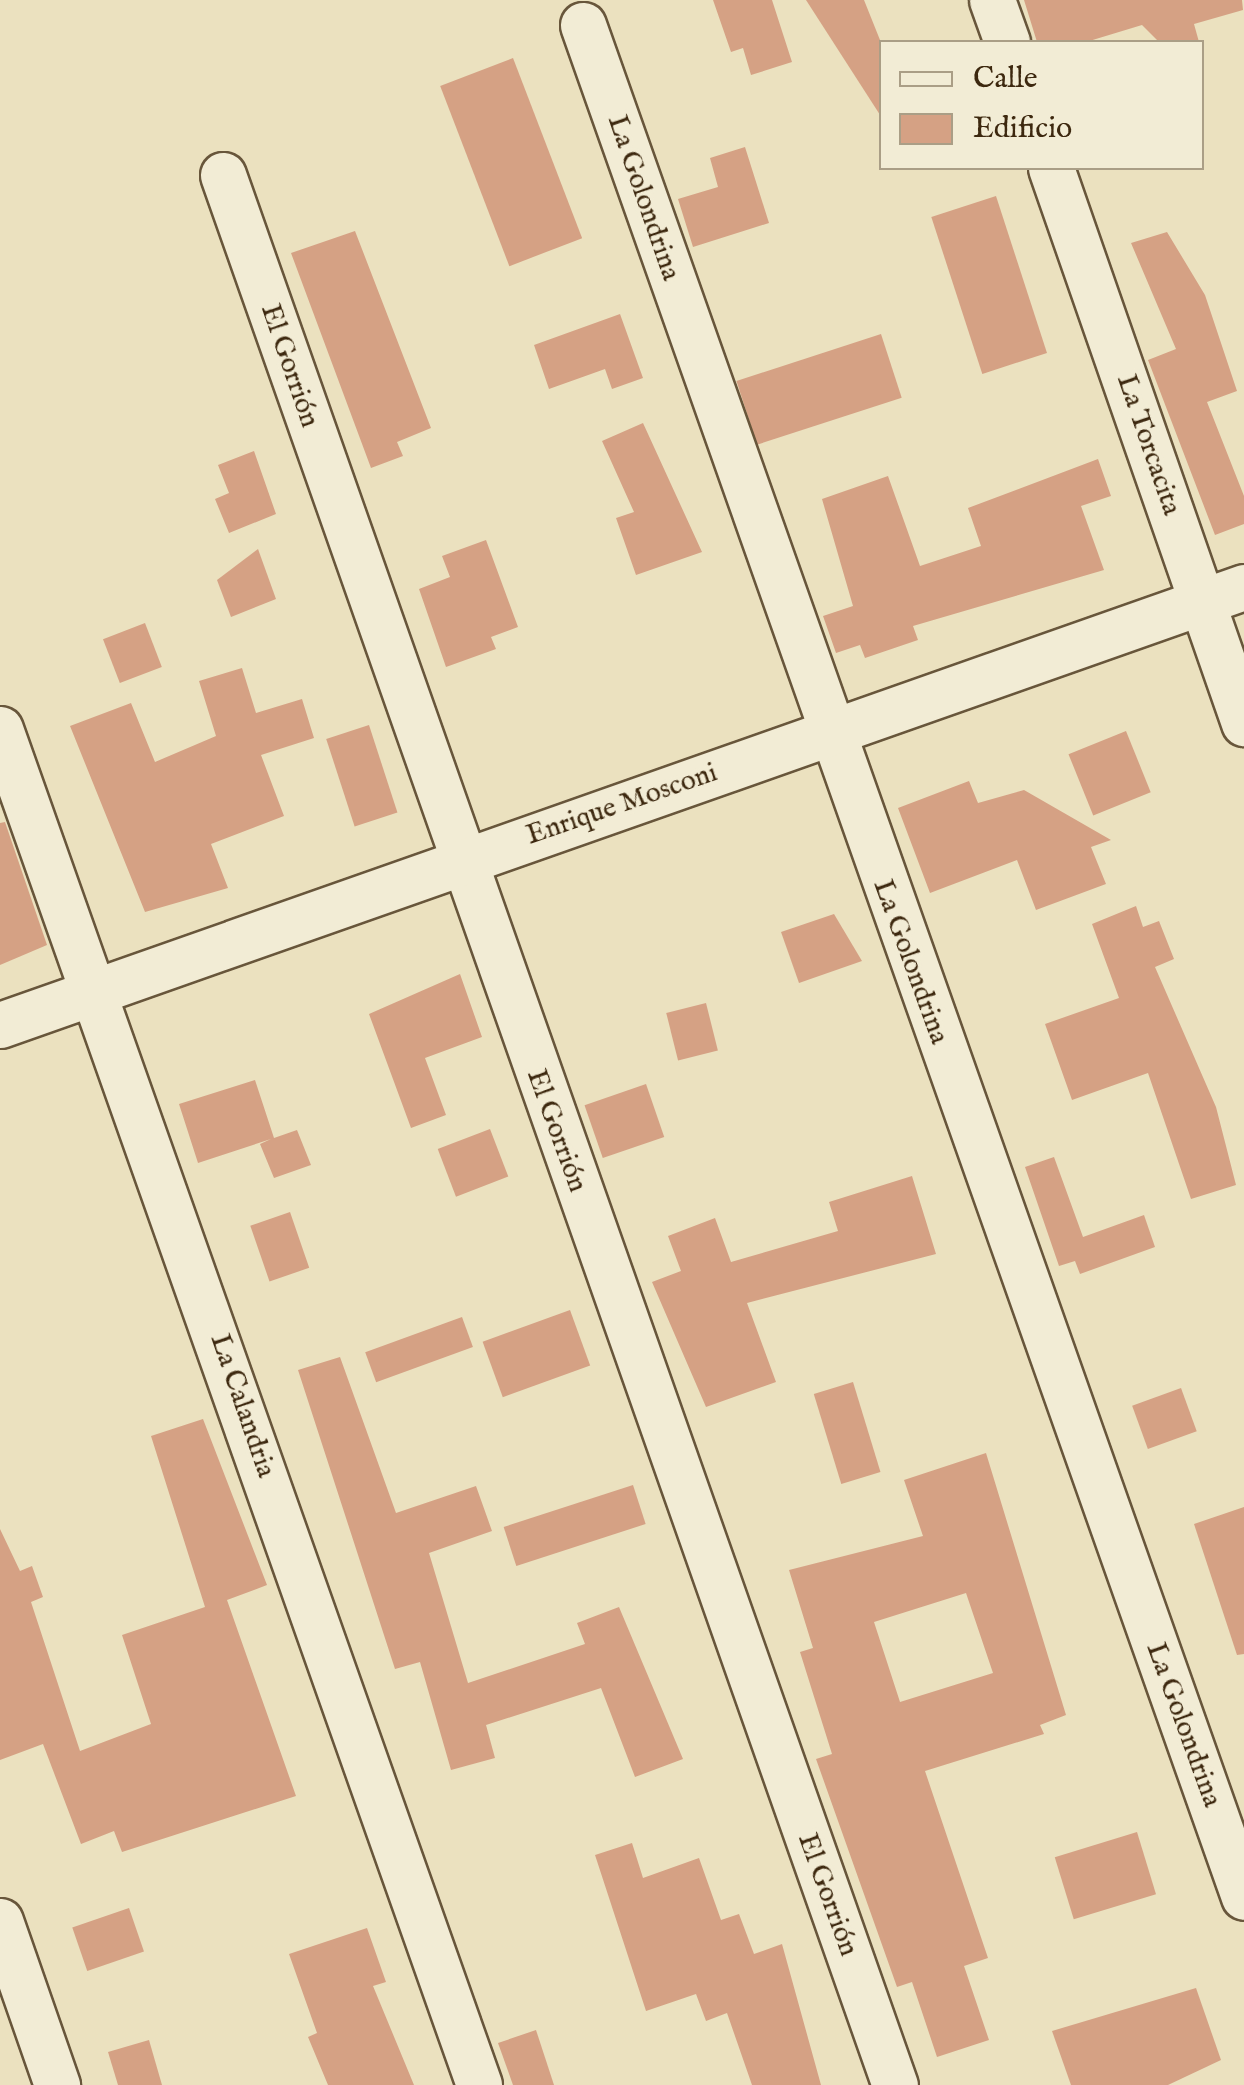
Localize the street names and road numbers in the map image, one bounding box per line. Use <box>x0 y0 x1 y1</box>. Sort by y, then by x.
street label: La Golondrina <box>599 111 687 285</box>
street label: El Gorrión <box>252 300 326 432</box>
street label: La Torcacita <box>1108 370 1188 520</box>
street label: Enrique Mosconi <box>522 757 722 853</box>
street label: La Golondrina <box>865 875 955 1049</box>
street label: El Gorrión <box>518 1065 594 1197</box>
street label: La Calandria <box>202 1330 282 1482</box>
street label: La Golondrina <box>1138 1638 1228 1812</box>
street label: El Gorrión <box>789 1829 865 1961</box>

